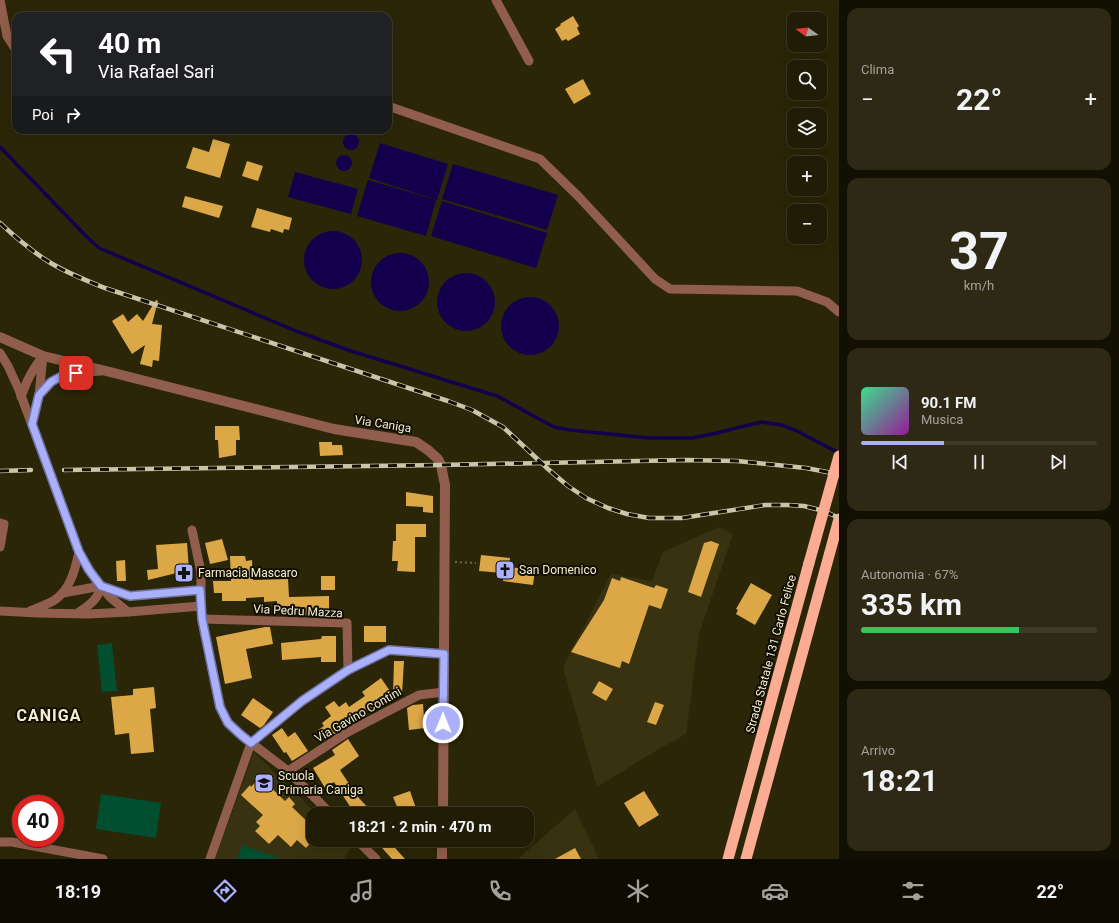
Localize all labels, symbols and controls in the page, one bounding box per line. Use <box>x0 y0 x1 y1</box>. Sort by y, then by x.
north arrow <box>787 12 827 52</box>
map controls <box>787 12 827 244</box>
text: 40 m <box>98 27 161 60</box>
icon: left <box>32 28 84 80</box>
button: search <box>787 60 827 100</box>
text: Via Rafael Sari <box>98 61 214 82</box>
text: Clima <box>861 62 894 77</box>
text: 22° <box>956 82 1002 117</box>
text: − <box>861 87 874 112</box>
text: + <box>1085 87 1097 112</box>
icon: right <box>62 104 84 126</box>
text: Poi <box>32 106 54 124</box>
button: layers <box>787 108 827 148</box>
button: + <box>787 156 827 196</box>
button: − <box>787 204 827 244</box>
text: 37 <box>949 221 1009 282</box>
text: km/h <box>964 278 994 293</box>
pin <box>59 356 93 390</box>
icon: arrive <box>65 362 87 384</box>
text: 90.1 FM <box>921 394 976 412</box>
text: Musica <box>921 412 963 427</box>
street label: Via Caniga <box>354 413 412 435</box>
icon: previous <box>889 451 911 473</box>
icon: pause <box>968 451 990 473</box>
icon: next <box>1047 451 1069 473</box>
church icon: San Domenico <box>494 559 516 581</box>
pharmacy icon: Farmacia Mascaro <box>173 562 195 584</box>
place label: San Domenico <box>519 563 597 577</box>
place label: Farmacia Mascaro <box>198 566 298 580</box>
text: Autonomia · 67% <box>861 567 958 582</box>
street label: Strada Statale 131 Carlo Felice <box>743 573 799 735</box>
text: 335 km <box>861 587 962 622</box>
street label: Via Pedru Mazza <box>253 602 343 620</box>
street label: Via Gavino Contini <box>312 685 404 745</box>
position arrow <box>422 702 464 744</box>
district label: CANIGA <box>17 706 81 725</box>
text: Arrivo <box>861 743 895 758</box>
text: 18:21 <box>861 763 938 798</box>
place label: Scuola Primaria Caniga <box>278 769 363 797</box>
school or university icon: Scuola Primaria Caniga <box>253 772 275 794</box>
speed limit sign: 40 <box>12 795 64 847</box>
text: 18:21 · 2 min · 470 m <box>349 818 491 836</box>
icon: directions <box>211 877 239 905</box>
icon: music <box>348 877 376 905</box>
icon: phone <box>486 877 514 905</box>
icon: climate <box>624 877 652 905</box>
icon: car <box>761 877 789 905</box>
icon: filters <box>899 877 927 905</box>
text: 18:19 <box>55 881 101 902</box>
text: 22° <box>1036 881 1064 902</box>

